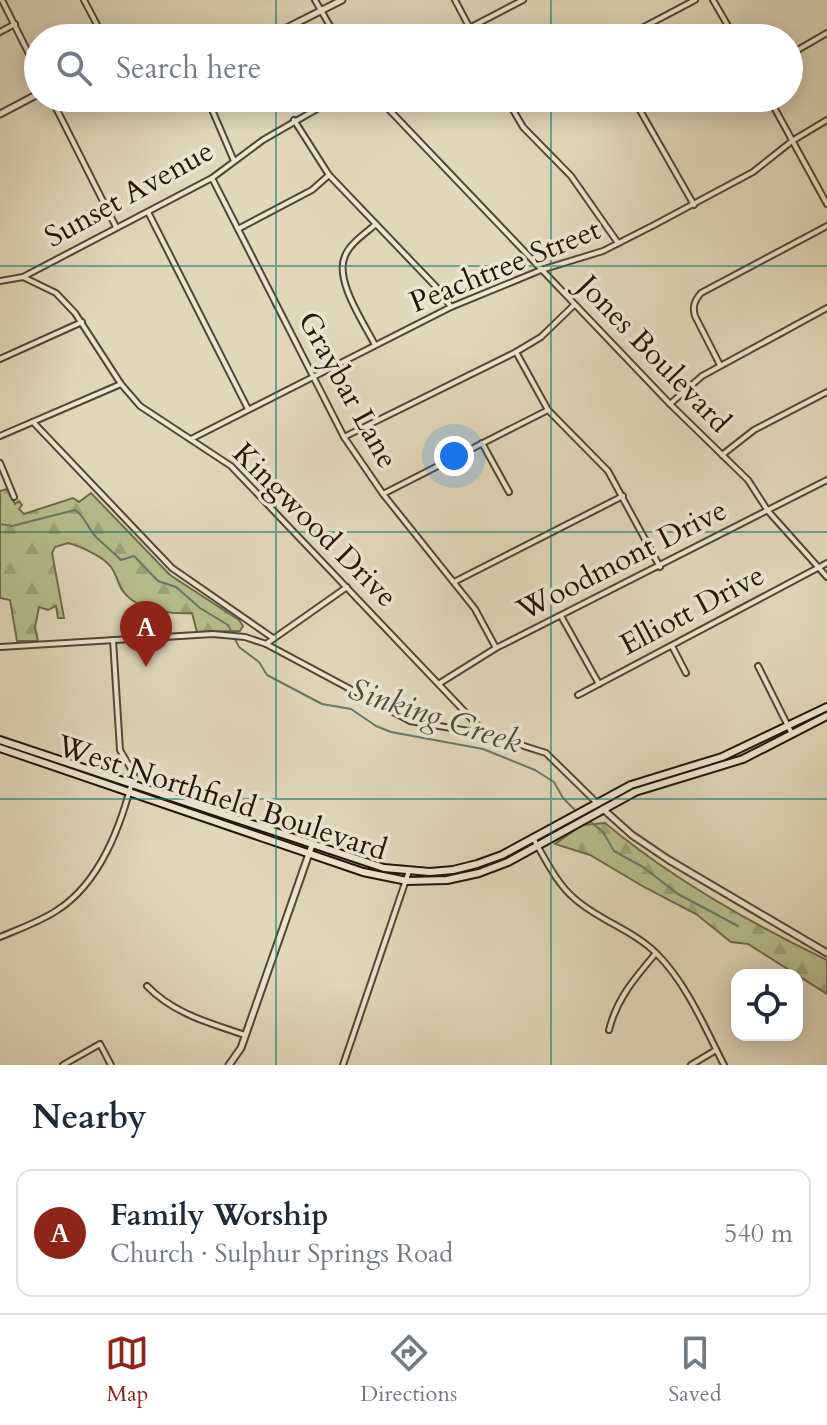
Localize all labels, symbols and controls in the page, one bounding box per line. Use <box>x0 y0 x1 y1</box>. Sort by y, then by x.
search box <box>24 24 803 112</box>
icon: search <box>52 46 96 90</box>
text: Search here <box>116 48 261 89</box>
street label: Sunset Avenue <box>37 131 221 257</box>
street label: Peachtree Street <box>404 209 607 323</box>
street label: Jones Boulevard <box>565 263 740 442</box>
street label: Graybar Lane <box>288 304 408 476</box>
street label: Kingwood Drive <box>224 434 406 616</box>
your location <box>434 436 474 476</box>
street label: Woodmont Drive <box>509 489 734 631</box>
street label: Elliott Drive <box>613 555 771 665</box>
pin: A <box>120 601 172 667</box>
water label: Sinking Creek <box>343 667 527 765</box>
street label: West Northfield Boulevard <box>51 725 392 871</box>
map controls <box>731 969 803 1041</box>
button: locate <box>731 969 803 1041</box>
text: Nearby <box>32 1094 147 1140</box>
text: Family Worship <box>110 1195 329 1236</box>
text: A <box>50 1216 70 1251</box>
text: 540 m <box>724 1216 793 1251</box>
text: Church · Sulphur Springs Road <box>110 1236 453 1271</box>
tab: Map <box>105 1331 149 1409</box>
tab: Directions <box>360 1331 457 1409</box>
tab: Saved <box>668 1331 722 1409</box>

